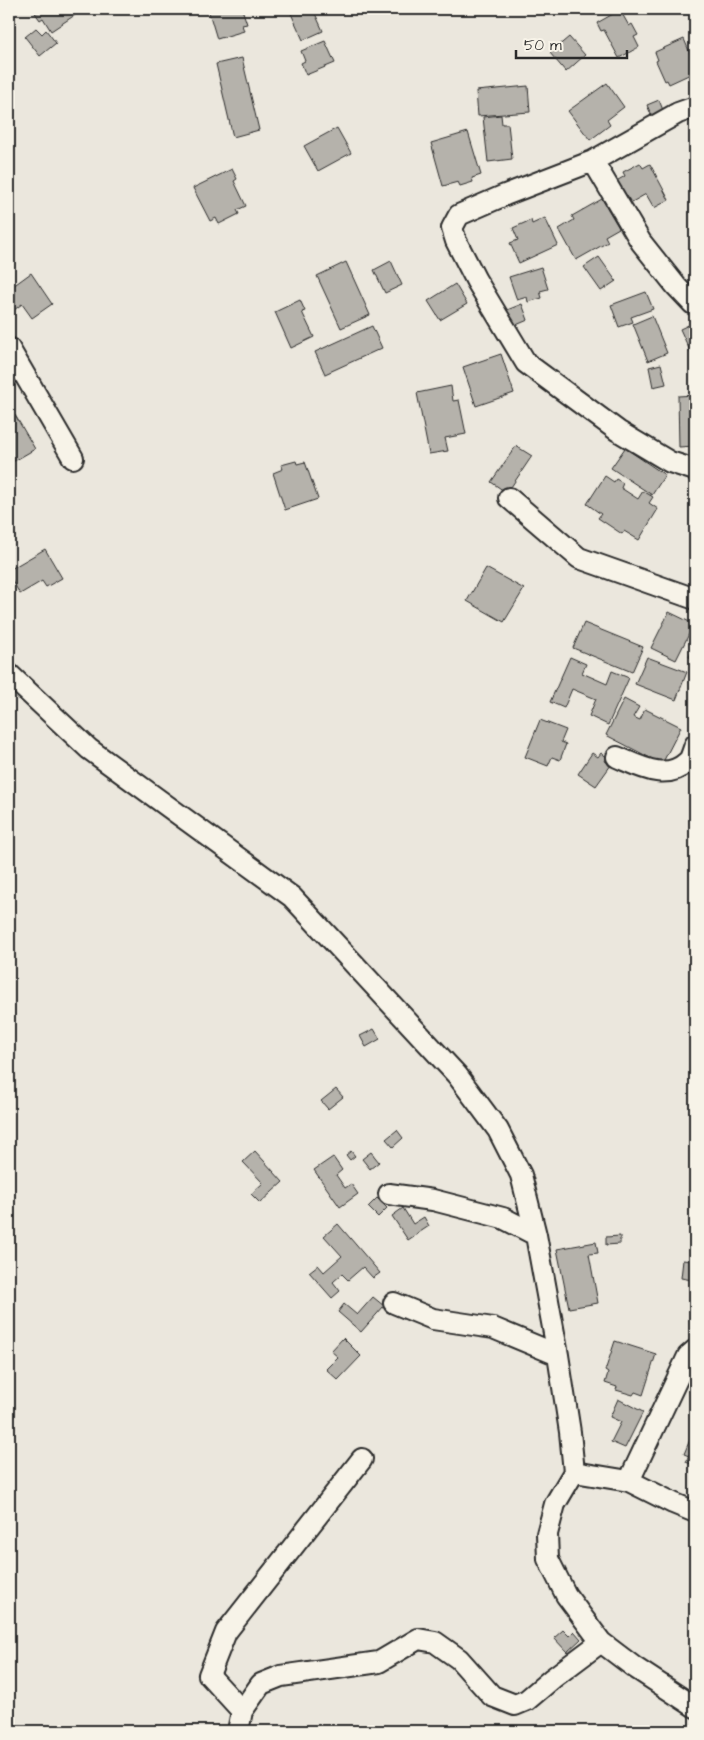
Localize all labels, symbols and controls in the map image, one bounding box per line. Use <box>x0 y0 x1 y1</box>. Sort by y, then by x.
scale bar <box>516 28 628 60</box>
text: 50 m <box>524 35 562 56</box>

